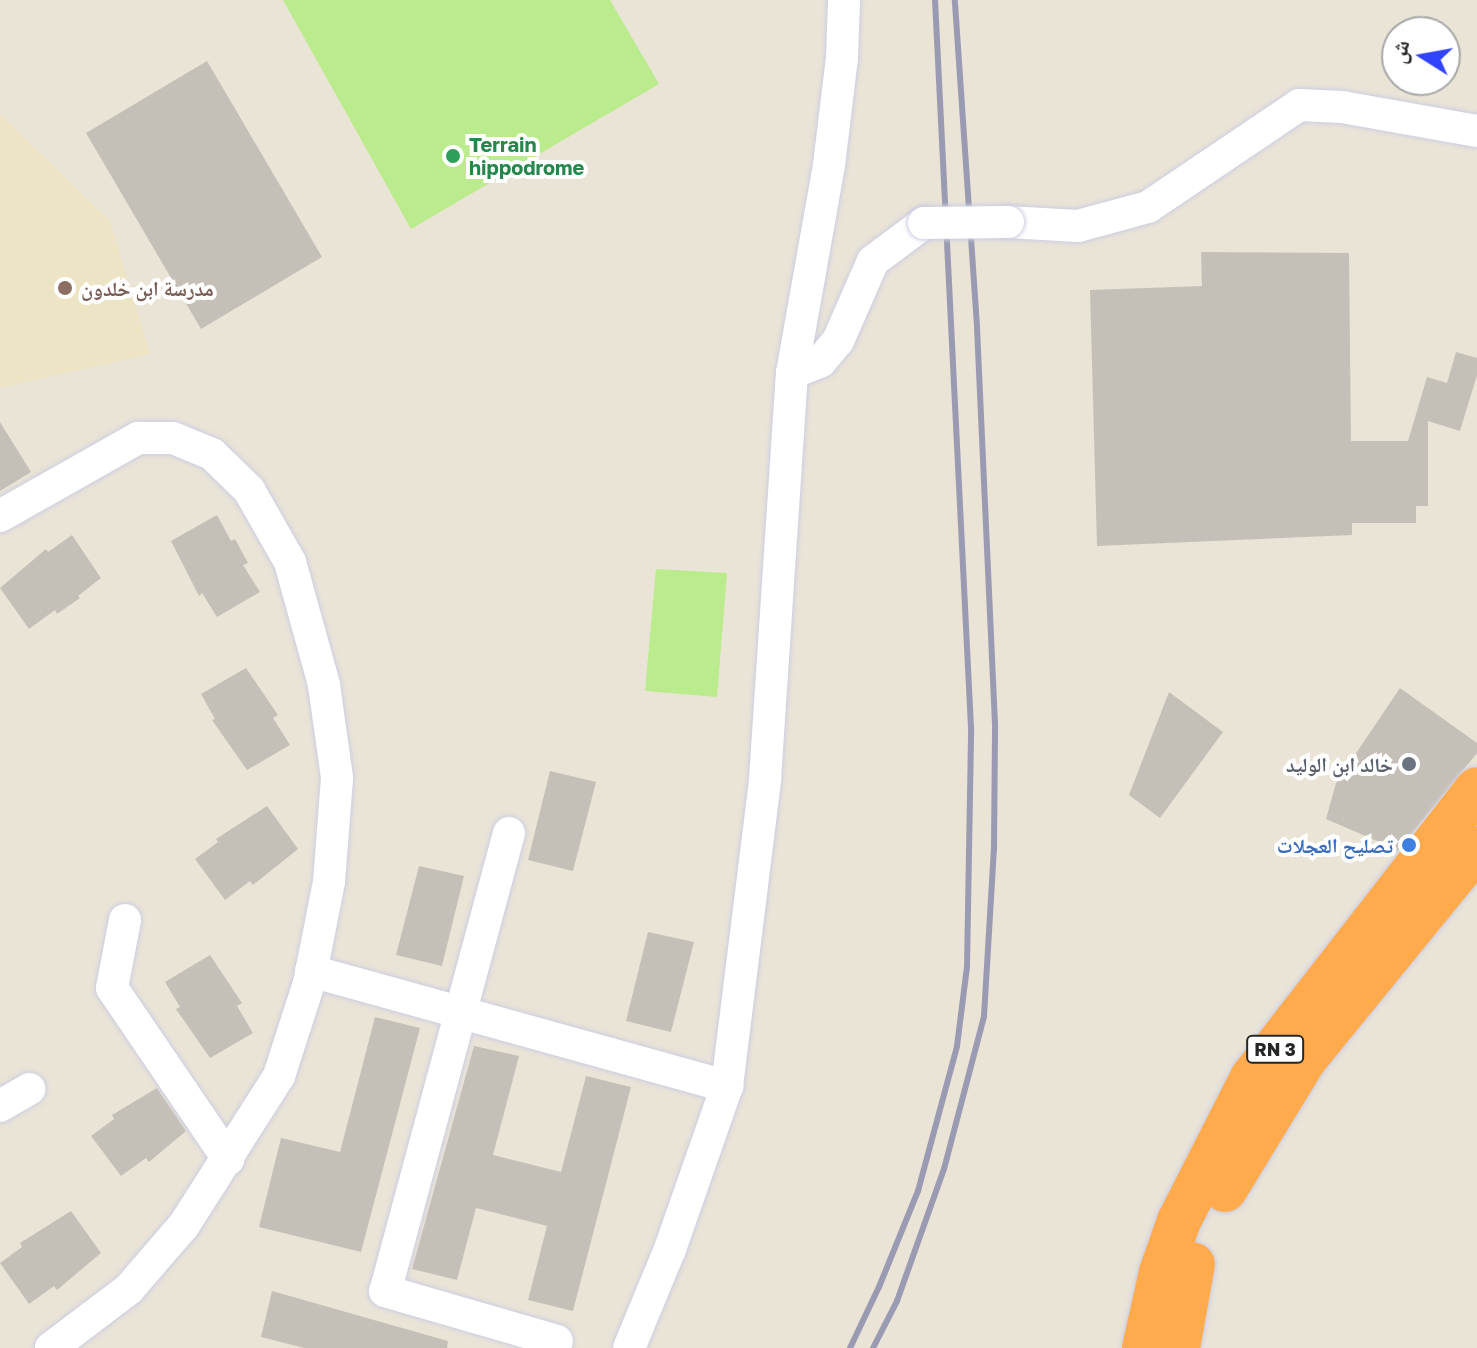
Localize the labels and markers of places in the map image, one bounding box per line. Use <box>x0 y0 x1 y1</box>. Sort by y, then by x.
place label: Terrain hippodrome <box>469 132 584 179</box>
marker: Terrain hippodrome <box>444 147 462 165</box>
place label: مدرسة ابن خلدون <box>81 276 214 300</box>
marker: مدرسة ابن خلدون <box>56 279 74 297</box>
place label: خالد ابن الوليد <box>1286 752 1393 776</box>
marker: خالد ابن الوليد <box>1400 755 1418 773</box>
place label: تصليح العجلات <box>1277 833 1393 857</box>
marker: تصليح العجلات <box>1400 836 1418 854</box>

